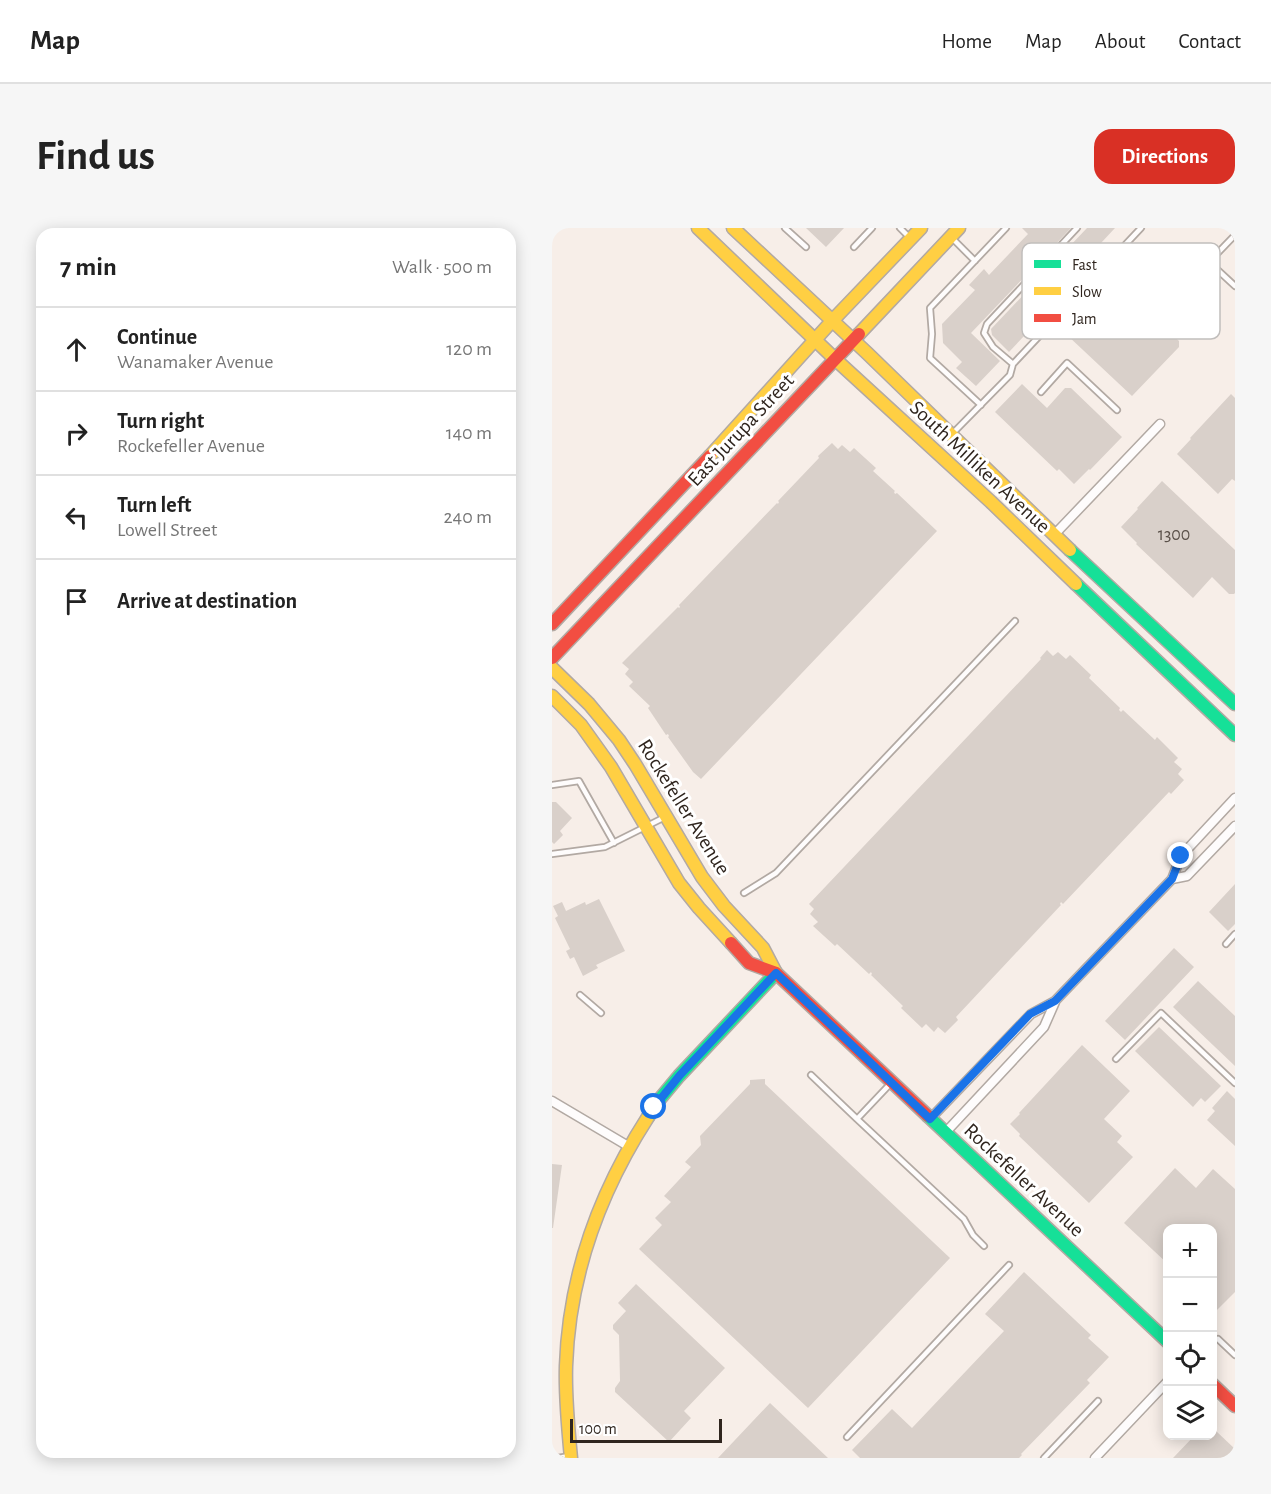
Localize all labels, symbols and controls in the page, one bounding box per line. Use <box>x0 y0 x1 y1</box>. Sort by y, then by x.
text: Map <box>30 27 80 55</box>
text: Home <box>941 31 992 52</box>
text: Map <box>1025 31 1062 52</box>
text: About <box>1095 31 1145 52</box>
text: Contact <box>1178 31 1241 52</box>
button: Directions <box>1094 129 1235 184</box>
text: Find us <box>36 135 155 177</box>
legend <box>1022 243 1220 339</box>
text: 7 min <box>60 254 117 280</box>
text: Walk · 500 m <box>392 257 492 277</box>
text: Fast <box>1072 257 1097 273</box>
text: Slow <box>1072 284 1102 300</box>
text: Jam <box>1072 311 1097 327</box>
text: Continue <box>117 326 197 348</box>
icon: ahead <box>60 333 93 366</box>
text: 120 m <box>446 339 492 359</box>
text: Wanamaker Avenue <box>117 352 274 372</box>
street label: East Jurupa Street <box>684 370 798 490</box>
street label: South Milliken Avenue <box>906 397 1054 537</box>
text: Turn right <box>117 410 204 432</box>
icon: right <box>60 417 93 450</box>
text: 140 m <box>446 423 492 443</box>
text: Rockefeller Avenue <box>117 436 265 456</box>
text: Turn left <box>117 494 191 516</box>
icon: left <box>60 501 93 534</box>
text: 240 m <box>443 507 492 527</box>
text: Lowell Street <box>117 520 217 540</box>
house number: 1300 <box>1158 526 1190 544</box>
icon: arrive <box>60 585 93 618</box>
text: Arrive at destination <box>117 590 297 612</box>
street label: Rockefeller Avenue <box>634 736 734 878</box>
route end <box>1167 842 1193 868</box>
route start <box>640 1093 666 1119</box>
street label: Rockefeller Avenue <box>960 1119 1088 1241</box>
map controls <box>1163 1224 1217 1440</box>
button: + <box>1163 1224 1217 1278</box>
button: − <box>1163 1278 1217 1332</box>
button: locate <box>1163 1332 1217 1386</box>
button: layers <box>1163 1386 1217 1440</box>
scale bar <box>570 1416 722 1444</box>
text: 100 m <box>579 1421 617 1437</box>

